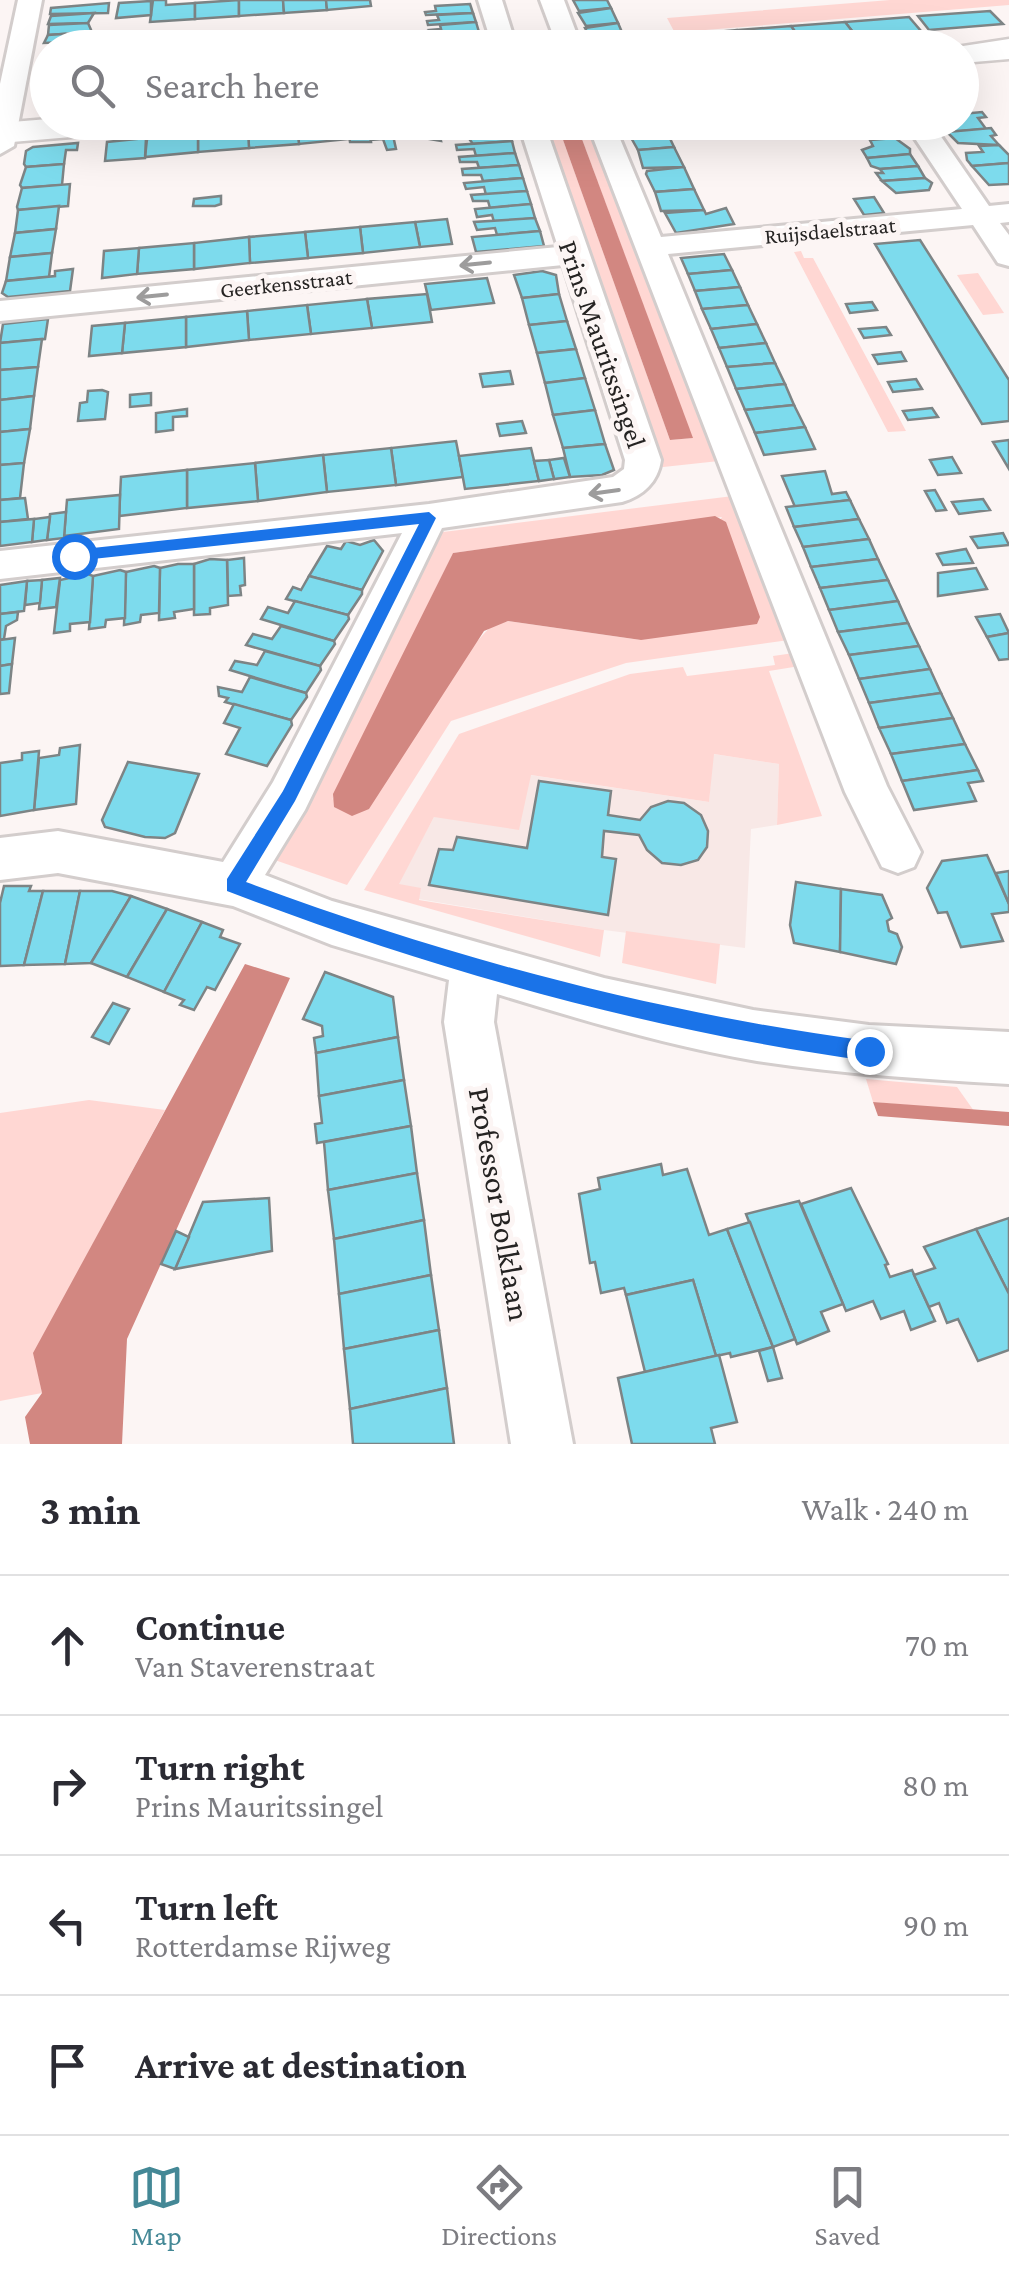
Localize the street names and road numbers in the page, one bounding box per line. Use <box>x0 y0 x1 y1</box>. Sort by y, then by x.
street label: Ruijsdaelstraat <box>763 212 897 249</box>
street label: Prins Mauritssingel <box>552 236 653 452</box>
street label: Geerkensstraat <box>219 264 354 303</box>
street label: Professor Bolklaan <box>462 1084 538 1324</box>

